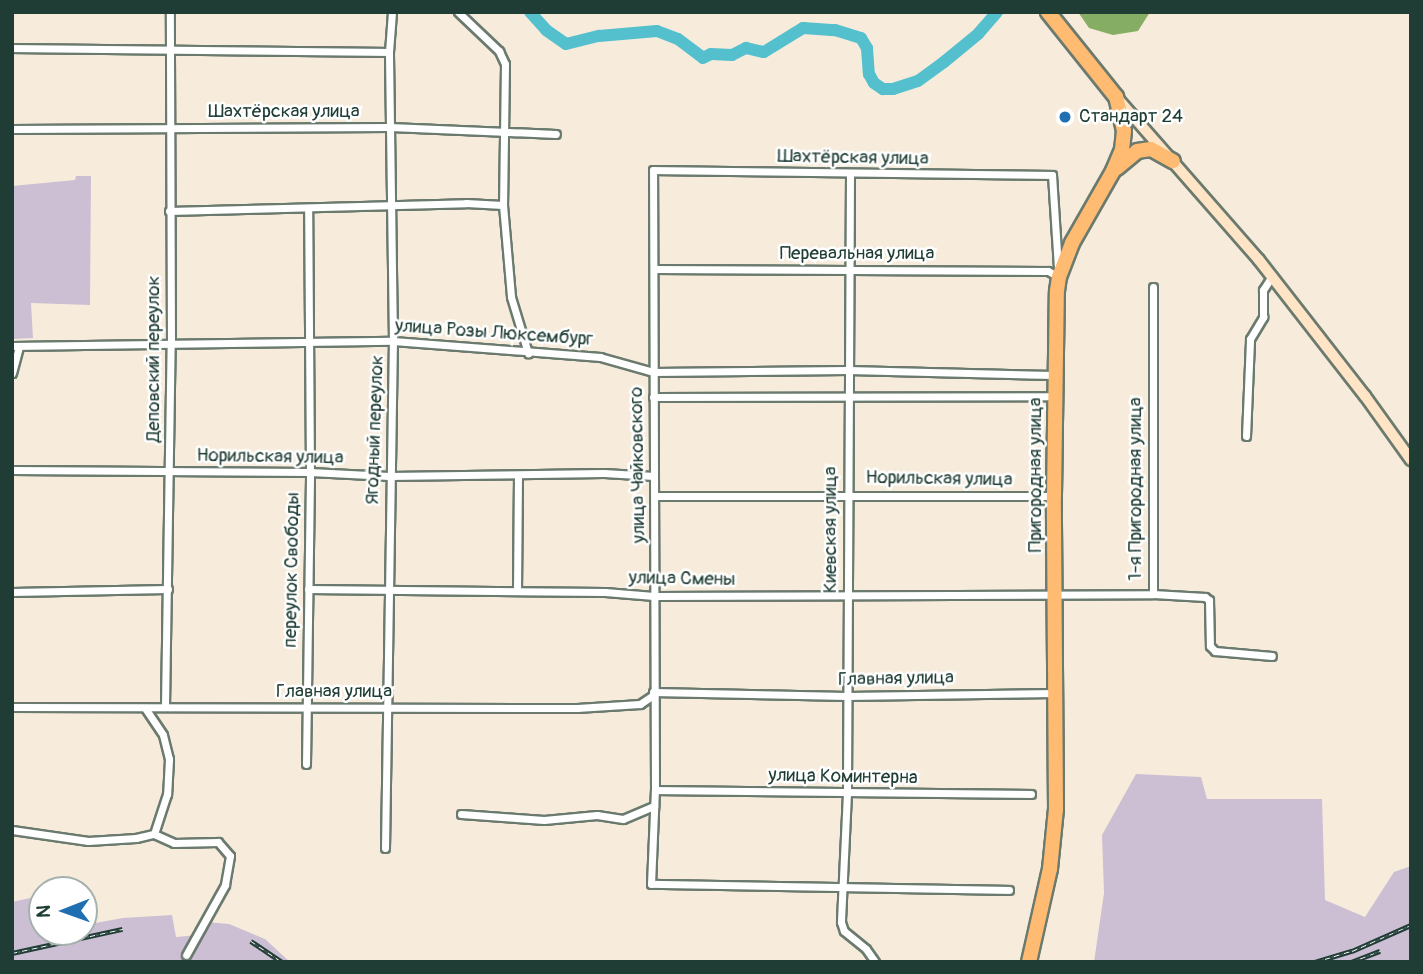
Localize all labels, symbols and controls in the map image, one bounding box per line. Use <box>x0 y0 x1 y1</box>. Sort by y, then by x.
street label: Шахтёрская улица <box>208 101 360 123</box>
place label: Стандарт 24 <box>1079 106 1183 128</box>
marker: Стандарт 24 <box>1057 109 1073 125</box>
street label: Шахтёрская улица <box>777 145 929 171</box>
street label: Перевальная улица <box>780 243 934 265</box>
street label: Деповский переулок <box>143 276 165 442</box>
street label: улица Розы Люксембург <box>394 315 594 351</box>
street label: Ягодный переулок <box>361 355 389 505</box>
street label: улица Чайковского <box>625 387 651 543</box>
street label: 1-я Пригородная улица <box>1125 397 1147 581</box>
street label: Пригородная улица <box>1025 398 1047 552</box>
street label: Норильская улица <box>196 444 344 470</box>
street label: Норильская улица <box>865 466 1013 492</box>
street label: Киевская улица <box>820 467 842 593</box>
street label: переулок Свободы <box>279 492 305 648</box>
street label: улица Смены <box>628 567 736 591</box>
street label: Главная улица <box>838 667 954 691</box>
street label: Главная улица <box>276 681 392 703</box>
street label: улица Коминтерна <box>768 764 918 790</box>
north arrow <box>28 876 98 946</box>
text: N <box>32 905 56 918</box>

